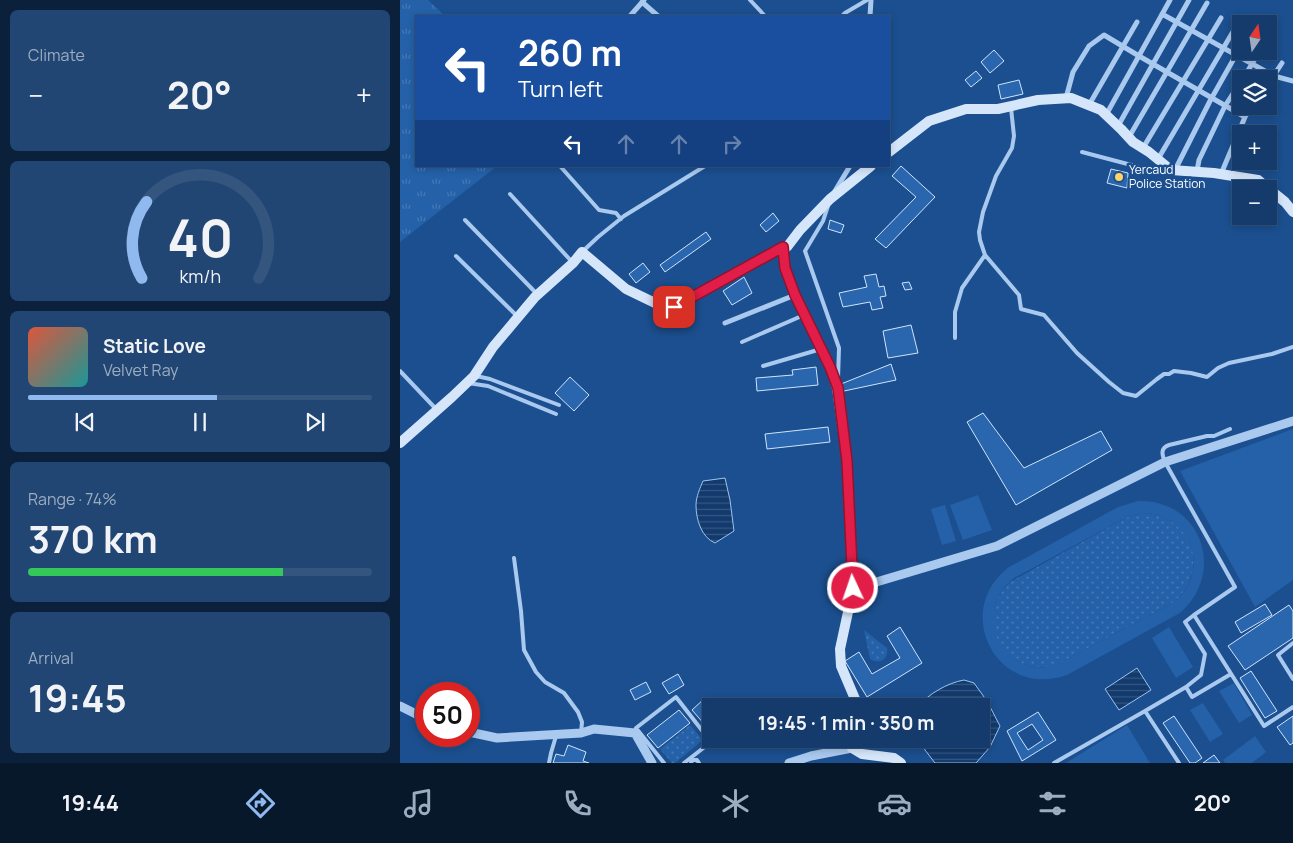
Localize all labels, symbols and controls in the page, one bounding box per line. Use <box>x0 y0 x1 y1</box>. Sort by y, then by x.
north arrow <box>1232 15 1278 60</box>
map controls <box>1232 15 1277 225</box>
text: 260 m <box>518 29 622 77</box>
icon: left <box>435 35 500 100</box>
text: Climate <box>28 44 85 66</box>
text: 20° <box>167 68 232 120</box>
button: layers <box>1232 70 1277 115</box>
text: Turn left <box>518 74 603 104</box>
text: − <box>28 76 43 114</box>
text: + <box>356 76 372 114</box>
button: + <box>1232 125 1277 170</box>
icon: left <box>559 130 587 158</box>
icon: ahead <box>612 130 640 158</box>
icon: ahead <box>665 130 693 158</box>
icon: right <box>718 130 746 158</box>
place label: Yercaud Police Station <box>1129 161 1206 192</box>
marker: Yercaud Police Station <box>1113 171 1125 183</box>
button: − <box>1232 180 1277 225</box>
text: 40 <box>167 202 233 273</box>
text: km/h <box>179 264 221 288</box>
pin <box>653 286 695 328</box>
icon: arrive <box>660 293 688 321</box>
text: Static Love <box>103 333 206 359</box>
text: Velvet Ray <box>103 359 179 381</box>
icon: previous <box>71 408 99 436</box>
icon: pause <box>186 408 214 436</box>
icon: next <box>301 408 329 436</box>
text: Range · 74% <box>28 488 117 510</box>
text: 370 km <box>28 512 158 564</box>
position arrow <box>826 561 878 613</box>
text: Arrival <box>28 647 74 669</box>
text: 19:45 <box>28 671 127 723</box>
speed limit sign: 50 <box>415 682 480 747</box>
text: 19:45 · 1 min · 350 m <box>758 710 934 736</box>
icon: directions <box>243 786 278 821</box>
icon: music <box>401 786 436 821</box>
icon: phone <box>560 786 595 821</box>
icon: climate <box>718 786 753 821</box>
icon: car <box>877 786 912 821</box>
icon: filters <box>1035 786 1070 821</box>
text: 19:44 <box>62 788 119 818</box>
text: 20° <box>1194 788 1231 818</box>

